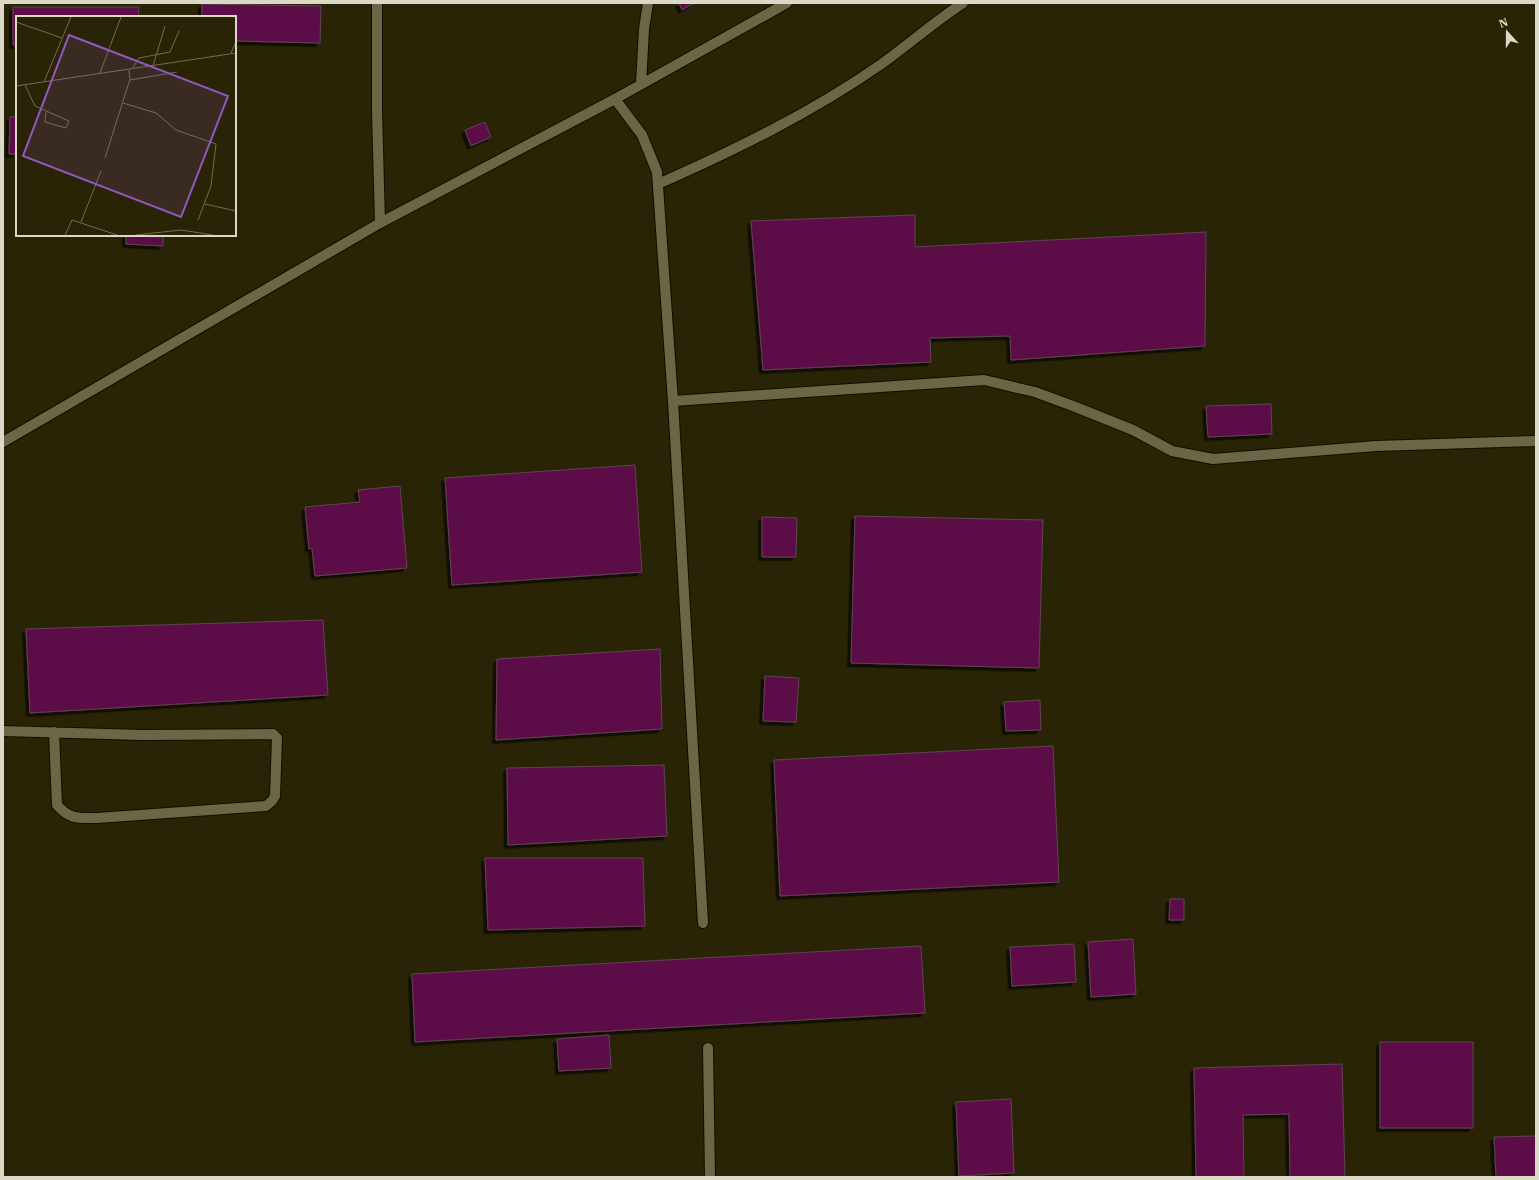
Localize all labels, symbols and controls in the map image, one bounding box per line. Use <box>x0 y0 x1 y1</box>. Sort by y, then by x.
north arrow <box>1487 12 1527 52</box>
text: N <box>1497 14 1510 31</box>
inset map <box>16 16 236 236</box>

